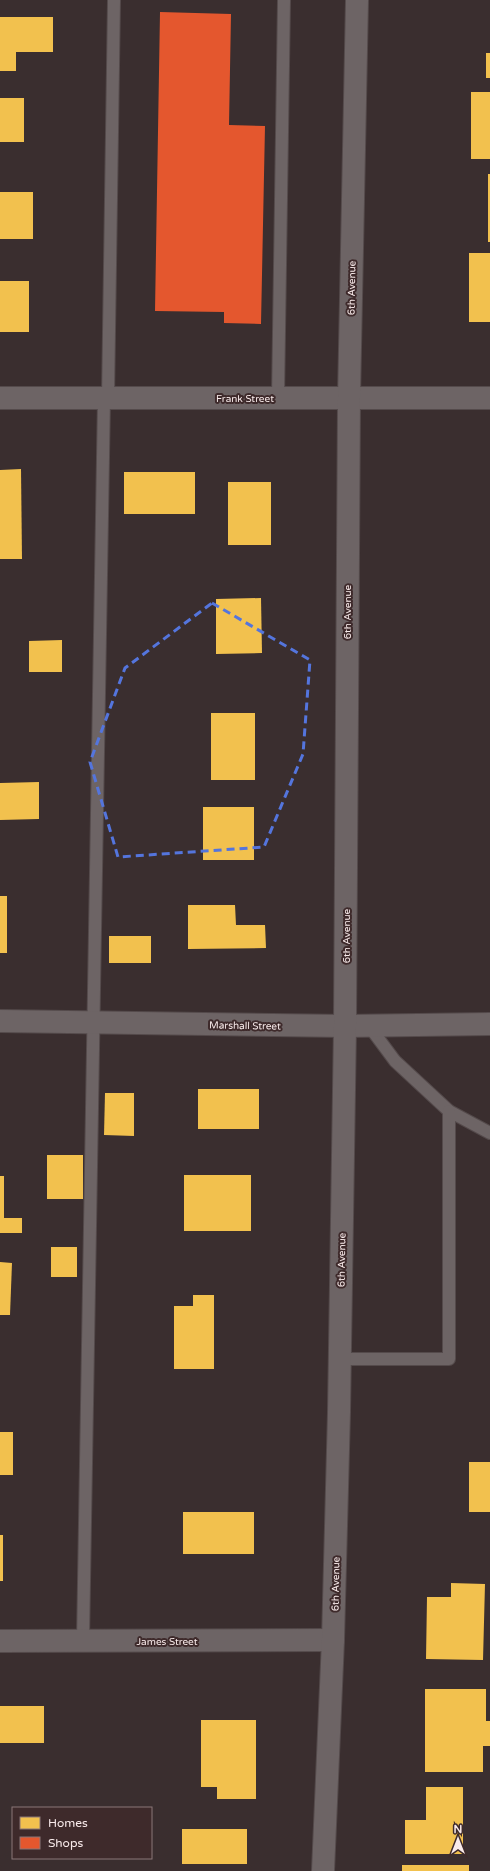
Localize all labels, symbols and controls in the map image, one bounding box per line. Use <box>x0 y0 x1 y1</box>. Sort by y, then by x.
street label: 6th Avenue <box>346 260 358 315</box>
street label: Frank Street <box>216 393 274 405</box>
street label: 6th Avenue <box>342 584 354 639</box>
street label: 6th Avenue <box>341 908 353 963</box>
street label: Marshall Street <box>209 1019 281 1033</box>
street label: 6th Avenue <box>336 1232 348 1287</box>
street label: 6th Avenue <box>330 1556 342 1611</box>
street label: James Street <box>136 1636 198 1648</box>
legend <box>12 1807 152 1859</box>
text: Homes <box>48 1816 88 1830</box>
north arrow <box>438 1819 478 1859</box>
text: N <box>454 1823 462 1836</box>
text: Shops <box>48 1836 83 1850</box>

